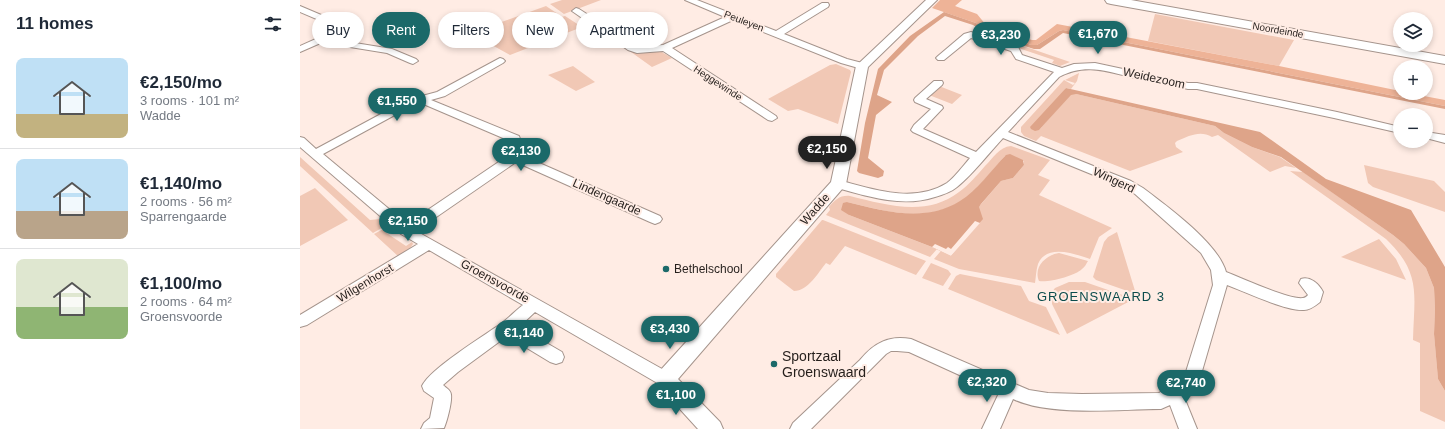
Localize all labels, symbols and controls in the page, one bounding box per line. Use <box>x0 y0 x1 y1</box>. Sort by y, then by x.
street label: Peuleyen <box>723 8 765 34</box>
chip: Buy <box>312 12 364 48</box>
chip: Rent <box>372 12 430 48</box>
chip: Filters <box>438 12 504 48</box>
chip: New <box>512 12 568 48</box>
chip: Apartment <box>576 12 668 48</box>
map controls <box>1393 12 1433 148</box>
button: layers <box>1393 12 1433 52</box>
icon: filters <box>262 13 284 35</box>
text: 11 homes <box>16 14 94 33</box>
street label: Noordeinde <box>1252 20 1305 40</box>
pin: €1,670 <box>1065 21 1131 55</box>
pin: €3,230 <box>968 22 1034 56</box>
text: €1,670 <box>1078 26 1118 41</box>
text: €3,230 <box>981 27 1021 42</box>
button: + <box>1393 60 1433 100</box>
street label: Heggewinde <box>692 63 745 103</box>
street label: Weidezoom <box>1122 65 1186 91</box>
text: €2,150/mo <box>140 73 222 92</box>
icon: home <box>48 74 96 122</box>
pin: €1,550 <box>364 88 430 122</box>
text: 3 rooms · 101 m² <box>140 93 239 108</box>
text: €1,550 <box>377 93 417 108</box>
text: Wadde <box>140 108 181 123</box>
button: − <box>1393 108 1433 148</box>
pin: €2,150 <box>794 136 860 170</box>
pin: €2,130 <box>488 138 554 172</box>
text: €2,150 <box>807 141 847 156</box>
text: €2,130 <box>501 143 541 158</box>
street label: Wingerd <box>1091 164 1137 196</box>
text: €1,140/mo <box>140 174 222 193</box>
icon: home <box>48 175 96 223</box>
street label: Lindengaarde <box>571 176 644 218</box>
street label: Wadde <box>797 190 833 228</box>
text: 2 rooms · 56 m² <box>140 194 232 209</box>
pin: €2,150 <box>375 208 441 242</box>
text: Sparrengaarde <box>140 209 227 224</box>
text: €2,150 <box>388 213 428 228</box>
street label: Groensvoorde <box>458 256 532 306</box>
street label: Wilgenhorst <box>334 260 396 305</box>
place label: Bethelschool <box>674 262 743 276</box>
marker: Bethelschool <box>661 264 671 274</box>
text: €1,100/mo <box>140 274 222 293</box>
icon: home <box>48 275 96 323</box>
district label: GROENSWAARD 3 <box>1037 289 1165 304</box>
text: 2 rooms · 64 m² <box>140 294 232 309</box>
text: Groensvoorde <box>140 309 222 324</box>
pin: €3,430 <box>637 316 703 350</box>
pin: €1,140 <box>491 320 557 354</box>
text: €3,430 <box>650 321 690 336</box>
text: €1,140 <box>504 325 544 340</box>
place label: Sportzaal Groenswaard <box>782 348 866 380</box>
marker: Sportzaal Groenswaard <box>769 359 779 369</box>
pin: €2,320 <box>954 369 1020 403</box>
pin: €2,740 <box>1153 370 1219 404</box>
text: €2,320 <box>967 374 1007 389</box>
text: €2,740 <box>1166 375 1206 390</box>
pin: €1,100 <box>643 382 709 416</box>
text: €1,100 <box>656 387 696 402</box>

